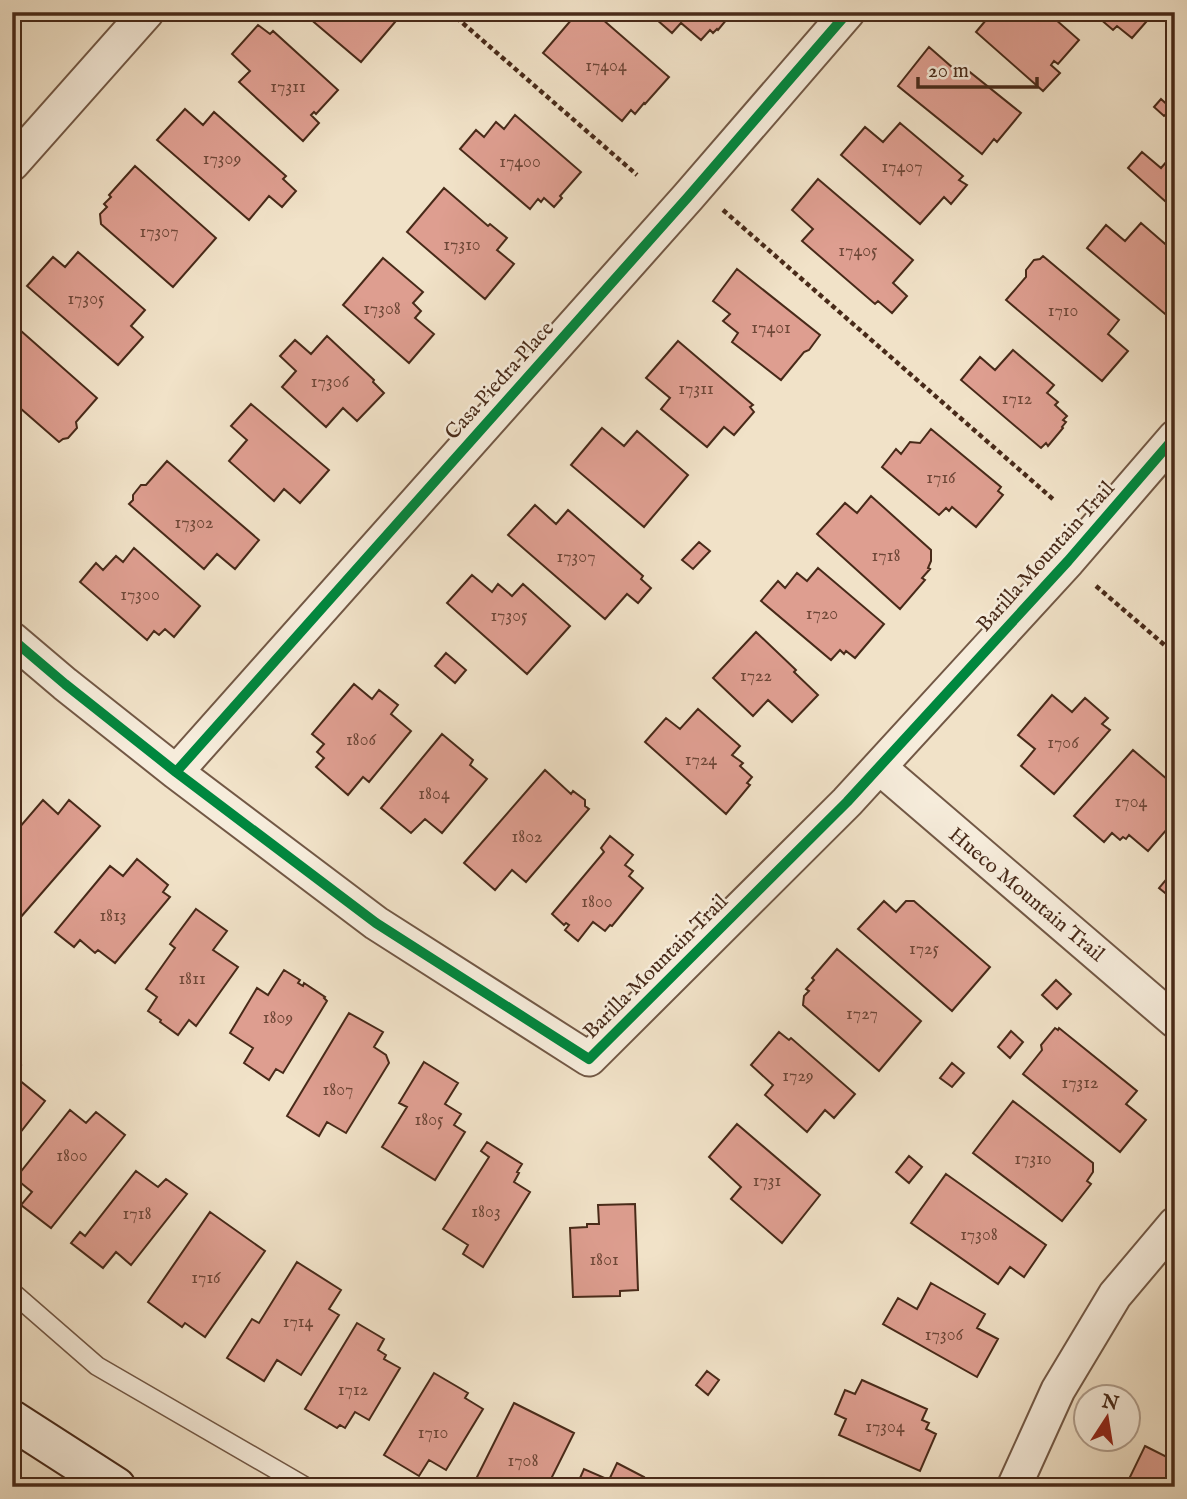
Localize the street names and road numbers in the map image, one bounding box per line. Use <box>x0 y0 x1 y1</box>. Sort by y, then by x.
street label: Casa Piedra Place <box>440 316 561 446</box>
street label: Barilla Mountain Trail <box>971 476 1121 638</box>
street label: Hueco Mountain Trail <box>942 822 1110 968</box>
street label: Barilla Mountain Trail <box>578 889 734 1045</box>

